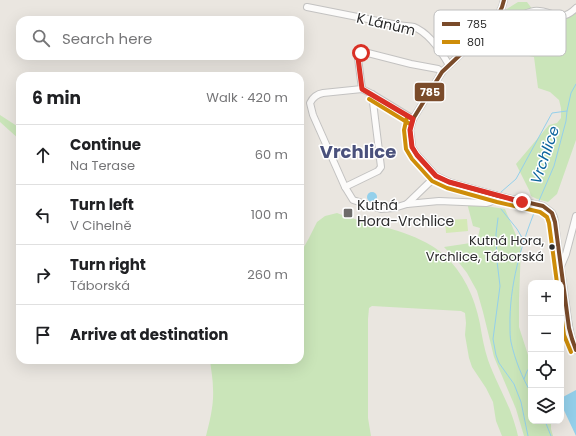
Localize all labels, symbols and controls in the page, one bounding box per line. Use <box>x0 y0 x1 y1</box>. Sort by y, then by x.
street label: K Lánům <box>355 8 417 40</box>
legend <box>434 10 566 56</box>
search box <box>16 16 304 60</box>
text: 785 <box>467 16 487 32</box>
icon: search <box>30 27 52 49</box>
text: Search here <box>62 28 152 49</box>
text: 801 <box>467 34 484 50</box>
route start <box>352 44 370 62</box>
line badge: 785 <box>414 82 445 102</box>
text: 785 <box>420 84 440 100</box>
text: 6 min <box>32 86 81 110</box>
text: Walk · 420 m <box>206 88 288 107</box>
water label: Vrchlice <box>525 123 564 187</box>
text: Continue <box>70 134 141 155</box>
district label: Vrchlice <box>320 139 396 164</box>
icon: ahead <box>32 144 54 166</box>
text: 60 m <box>255 145 288 164</box>
text: Na Terase <box>70 156 135 175</box>
route end <box>513 193 531 211</box>
text: Turn left <box>70 194 134 215</box>
place label: Kutná Hora-Vrchlice <box>357 195 455 231</box>
icon: left <box>32 204 54 226</box>
text: 100 m <box>251 205 288 224</box>
marker: Kutná Hora-Vrchlice <box>342 207 354 219</box>
text: V Cihelně <box>70 216 131 235</box>
place label: Kutná Hora, Vrchlice, Táborská <box>426 231 544 266</box>
marker: Kutná Hora, Vrchlice, Táborská <box>547 242 557 252</box>
text: Turn right <box>70 254 146 275</box>
icon: right <box>32 264 54 286</box>
text: 260 m <box>247 265 288 284</box>
text: Táborská <box>70 276 130 295</box>
map controls <box>528 280 564 424</box>
button: + <box>528 280 564 316</box>
button: − <box>528 316 564 352</box>
icon: arrive <box>32 324 54 346</box>
text: Arrive at destination <box>70 324 228 345</box>
button: locate <box>528 352 564 388</box>
button: layers <box>528 388 564 424</box>

